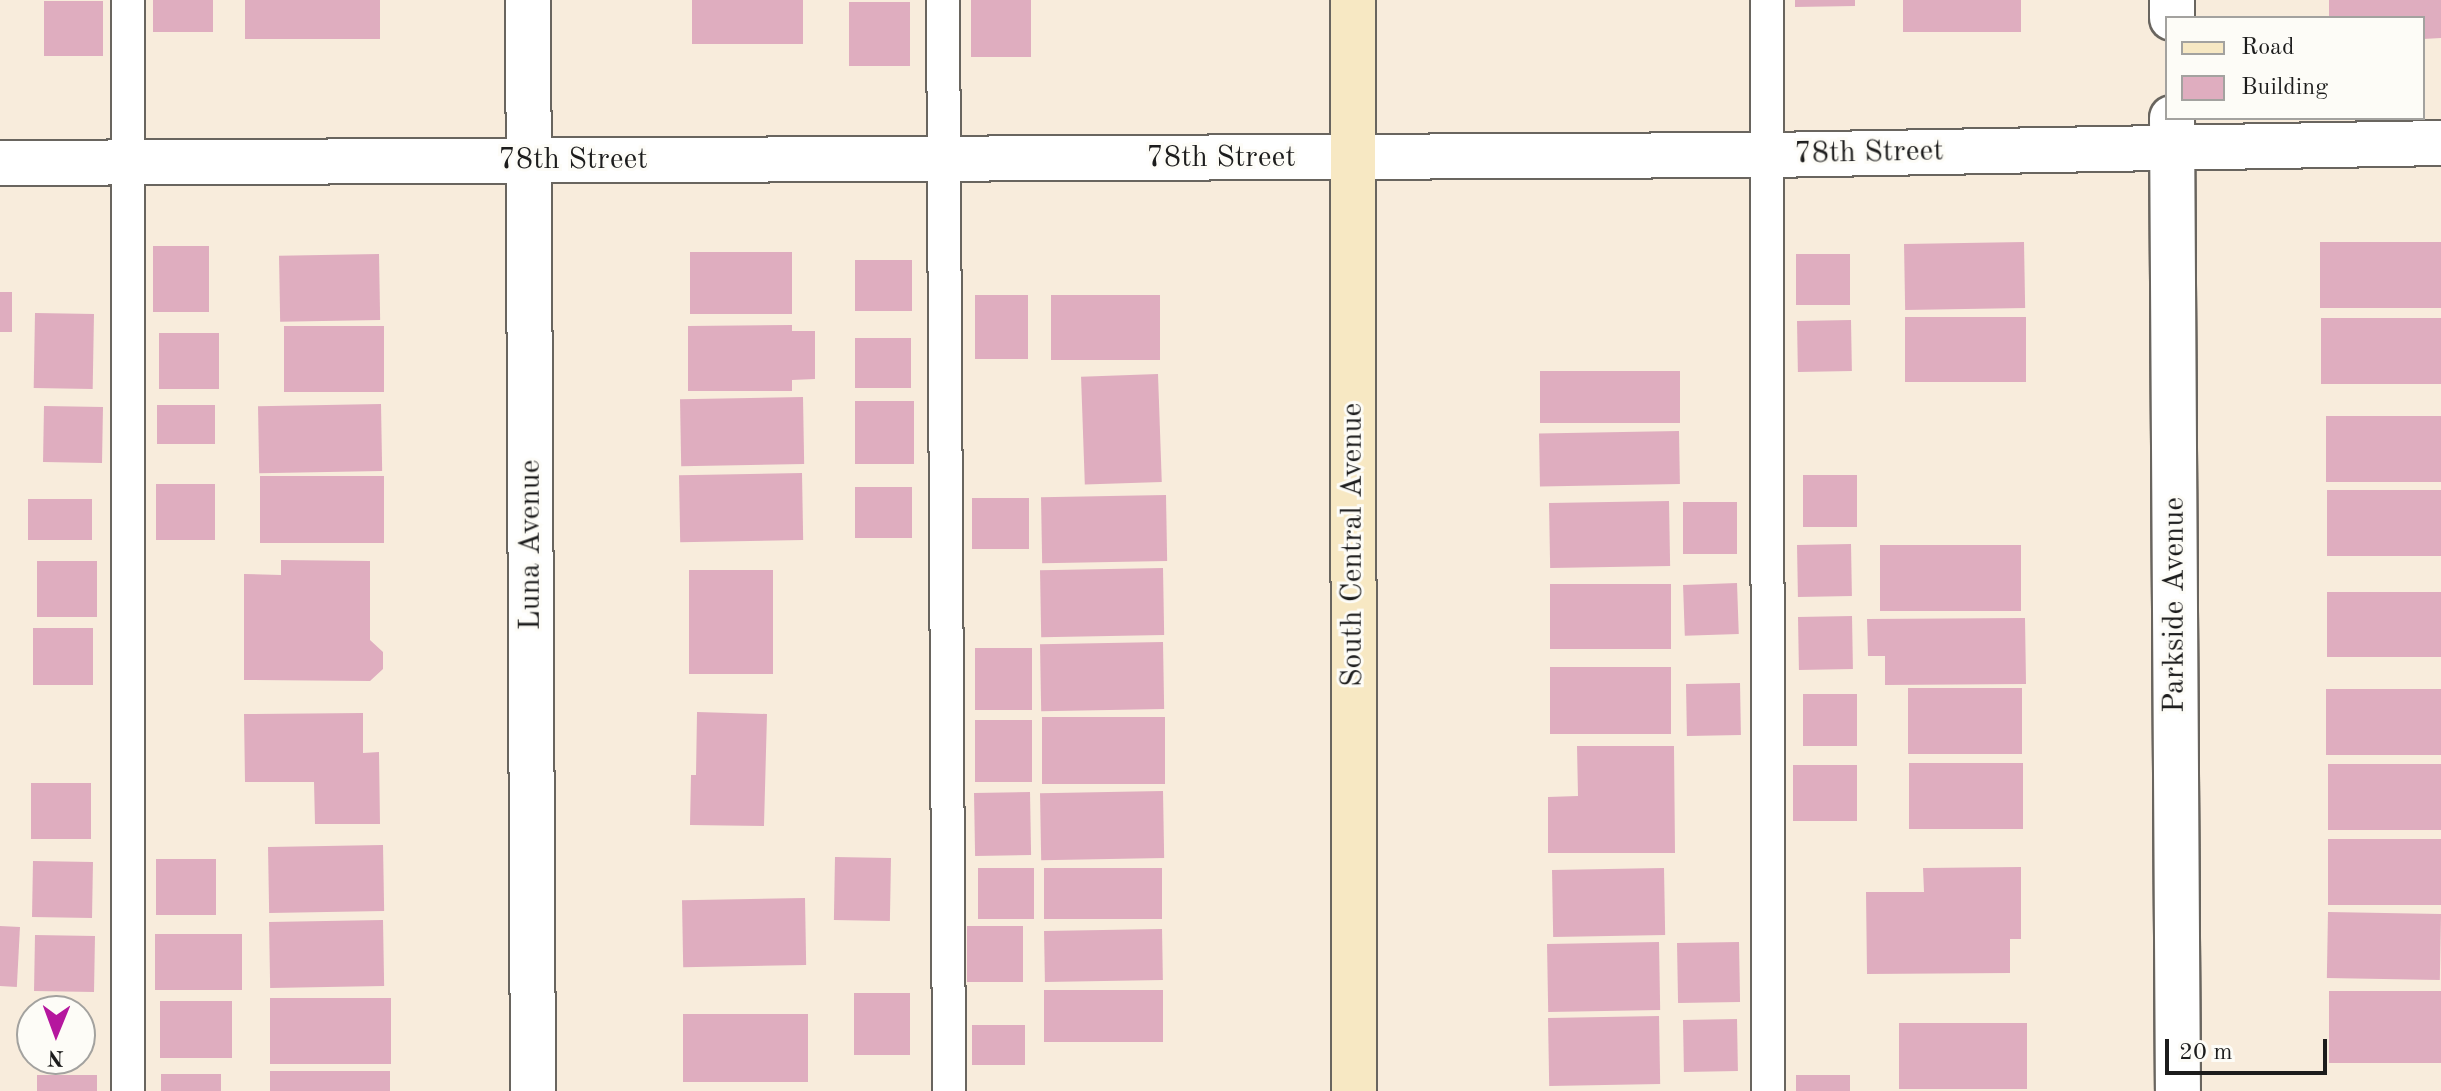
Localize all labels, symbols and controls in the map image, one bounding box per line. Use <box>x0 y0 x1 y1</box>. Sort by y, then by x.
legend <box>2165 16 2425 120</box>
text: Road <box>2241 36 2294 60</box>
text: Building <box>2241 76 2328 100</box>
street label: 78th Street <box>1794 134 1944 172</box>
street label: 78th Street <box>1146 140 1296 176</box>
street label: 78th Street <box>498 142 648 178</box>
street label: South Central Avenue <box>1335 403 1371 687</box>
street label: Luna Avenue <box>513 460 549 630</box>
street label: Parkside Avenue <box>2157 497 2193 713</box>
north arrow <box>16 995 96 1075</box>
scale bar <box>2169 1023 2331 1073</box>
text: 20 m <box>2179 1041 2233 1065</box>
text: N <box>47 1046 64 1068</box>

